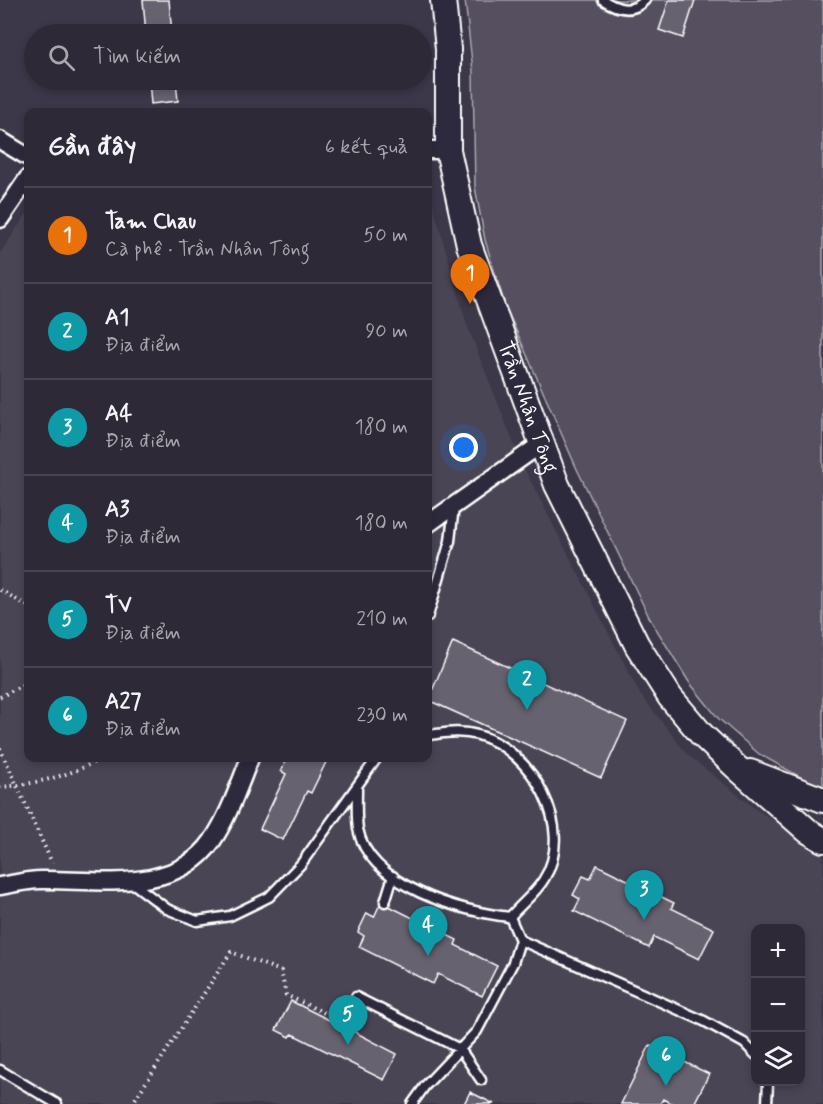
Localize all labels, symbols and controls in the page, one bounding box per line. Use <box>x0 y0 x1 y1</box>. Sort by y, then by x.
search box <box>24 24 432 90</box>
icon: search <box>45 41 78 74</box>
text: Tìm kiếm <box>93 43 181 71</box>
text: Gần đây <box>48 130 136 164</box>
text: 6 kết quả <box>325 134 408 161</box>
text: Tam Chau <box>105 208 196 236</box>
text: 1 <box>63 222 72 249</box>
text: 50 m <box>363 222 408 249</box>
text: Cà phê · Trần Nhân Tông <box>105 236 310 263</box>
pin: 1 <box>450 254 490 304</box>
text: A1 <box>105 304 129 332</box>
text: 2 <box>63 318 72 345</box>
text: 90 m <box>365 318 408 345</box>
text: Địa điểm <box>105 332 181 359</box>
street label: Trần Nhân Tông <box>490 337 564 478</box>
text: A4 <box>105 400 132 428</box>
text: 3 <box>63 414 72 441</box>
text: 180 m <box>355 414 408 441</box>
text: Địa điểm <box>105 428 181 455</box>
your location <box>449 433 478 462</box>
text: A3 <box>105 496 129 524</box>
text: 4 <box>62 510 73 537</box>
text: 180 m <box>355 510 408 537</box>
text: Địa điểm <box>105 524 181 551</box>
text: TV <box>105 592 132 620</box>
text: 5 <box>62 606 74 633</box>
text: 210 m <box>356 606 408 633</box>
text: Địa điểm <box>105 620 181 647</box>
pin: 2 <box>508 660 546 710</box>
text: A27 <box>105 688 141 716</box>
text: 6 <box>62 702 73 729</box>
text: 230 m <box>356 702 408 729</box>
text: Địa điểm <box>105 716 181 743</box>
pin: 3 <box>624 870 664 920</box>
pin: 4 <box>408 906 448 956</box>
map controls <box>751 924 805 1086</box>
button: + <box>751 924 805 978</box>
button: − <box>751 978 805 1032</box>
pin: 5 <box>328 996 368 1045</box>
button: layers <box>751 1032 805 1086</box>
pin: 6 <box>646 1036 686 1086</box>

